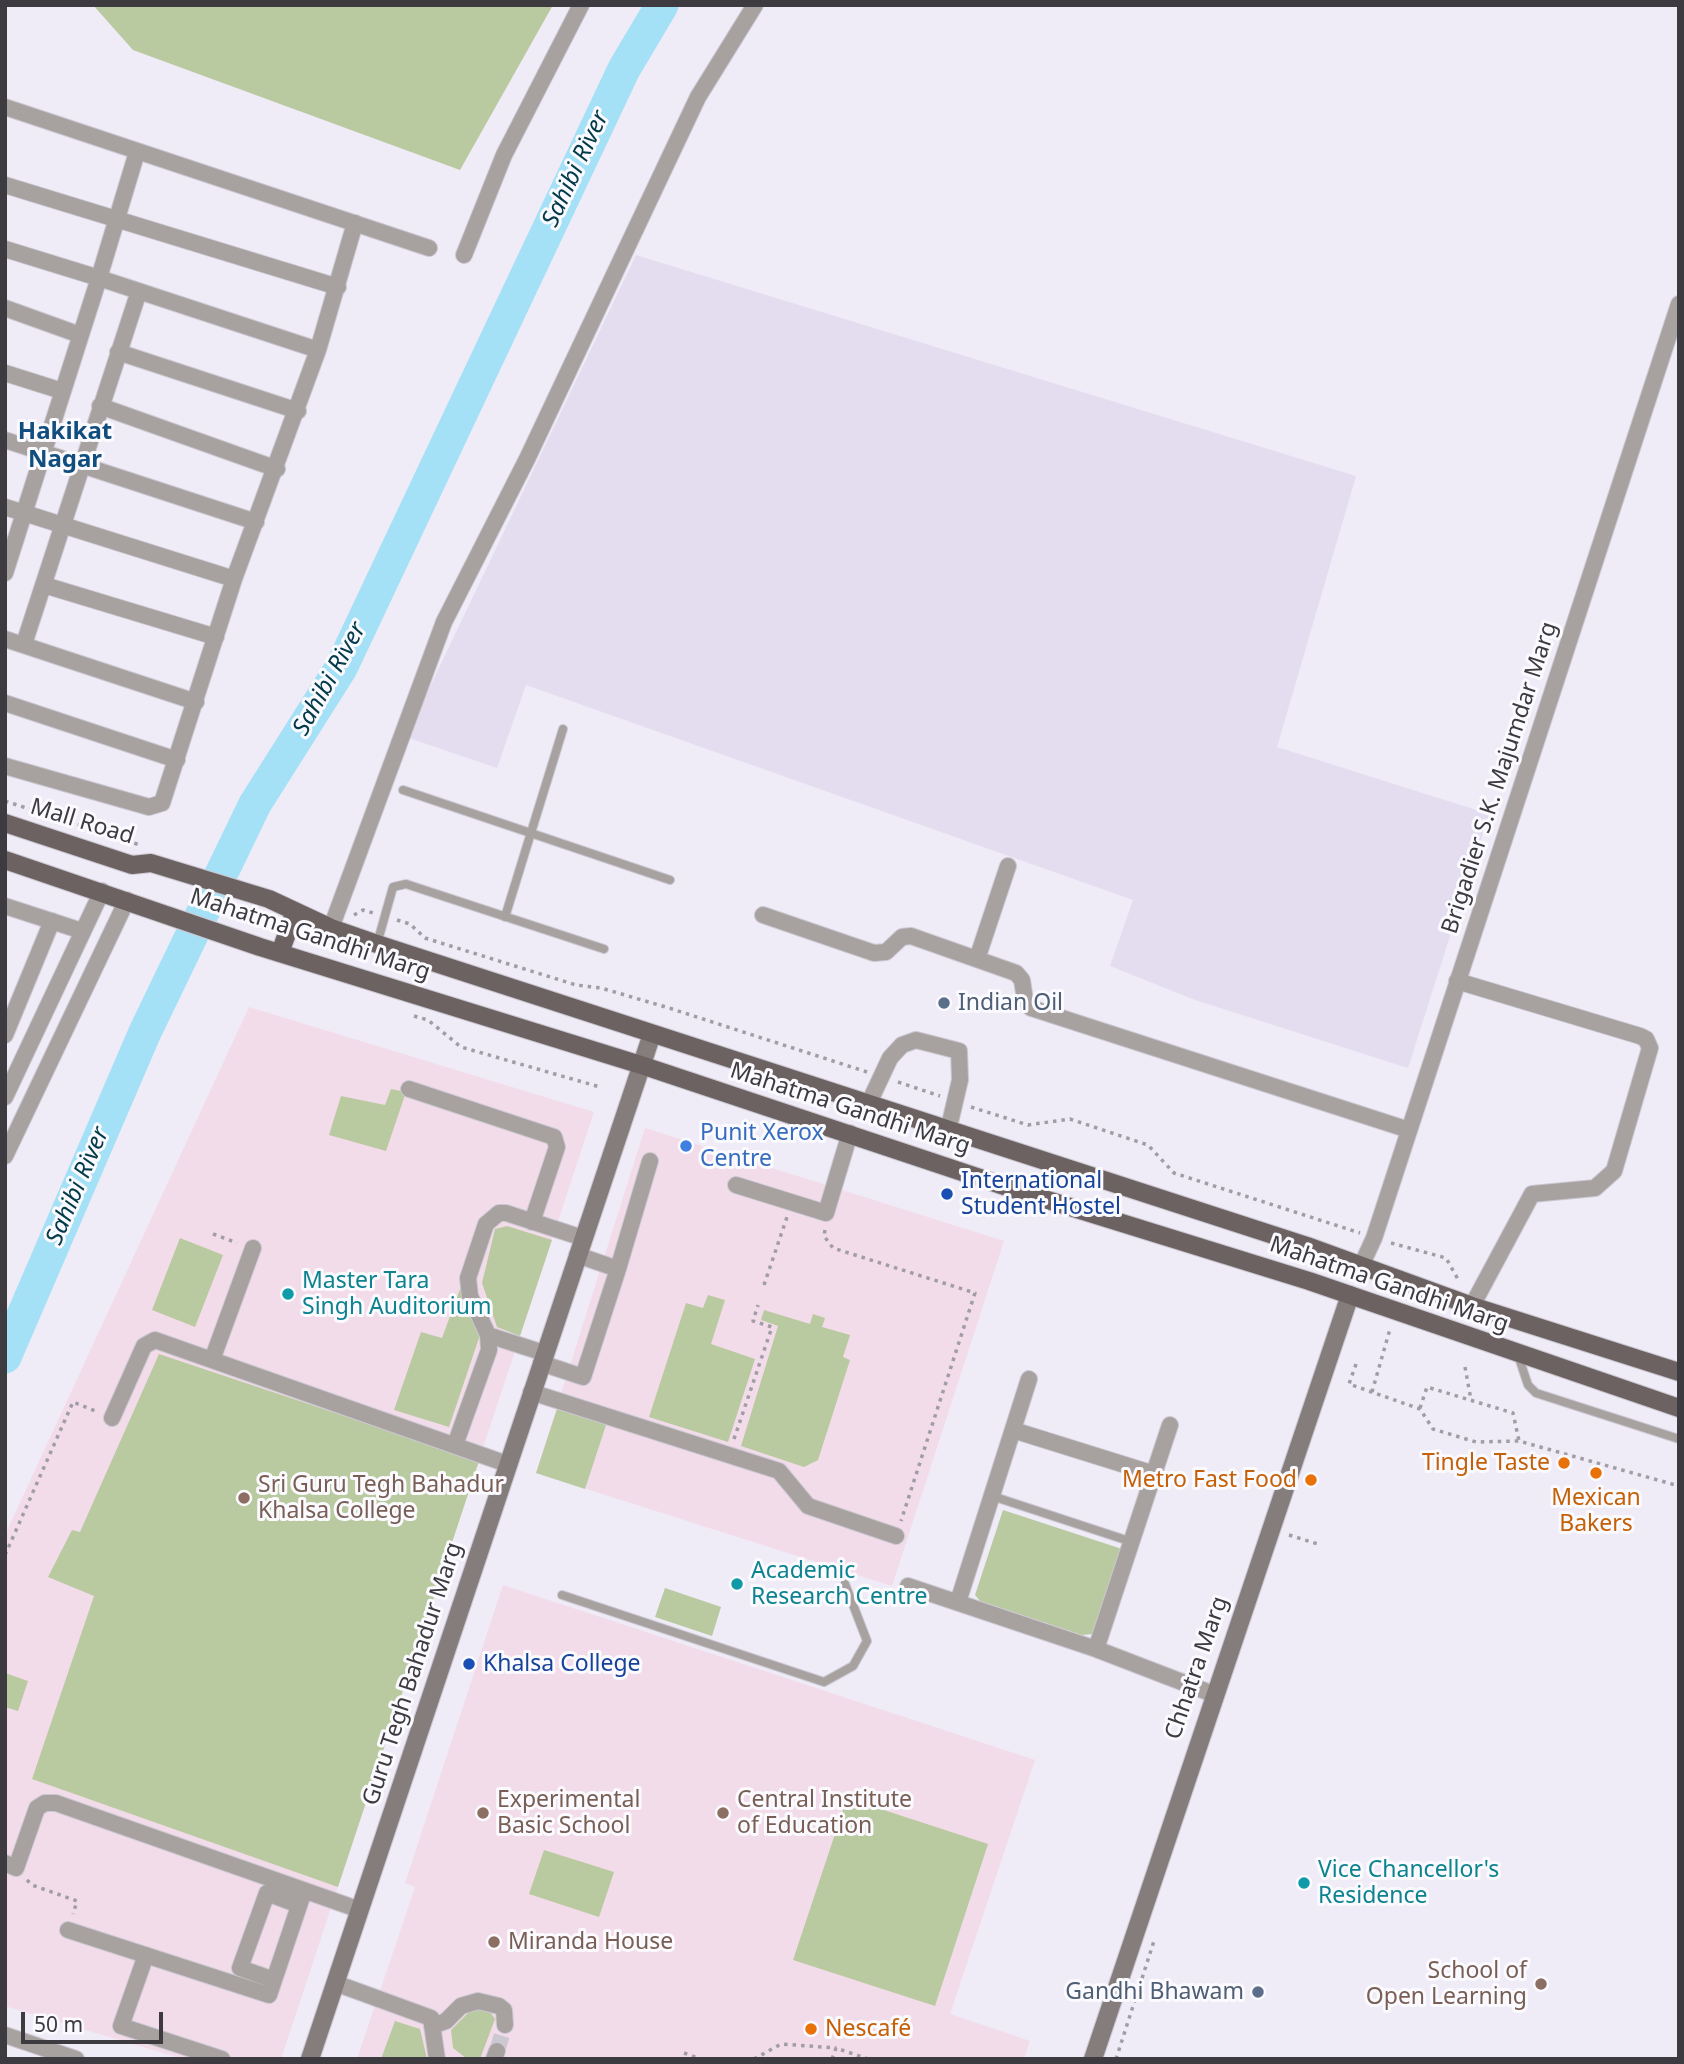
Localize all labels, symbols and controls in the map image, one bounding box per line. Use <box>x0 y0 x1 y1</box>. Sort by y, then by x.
water label: Sahibi River <box>537 106 615 232</box>
district label: Hakikat Nagar <box>18 418 112 474</box>
water label: Sahibi River <box>287 617 373 741</box>
street label: Brigadier S.K. Majumdar Marg <box>1436 619 1564 937</box>
street label: Mall Road <box>27 793 137 851</box>
street label: Mahatma Gandhi Marg <box>186 883 434 987</box>
place label: Indian Oil <box>958 989 1063 1017</box>
marker: Indian Oil <box>936 995 952 1011</box>
street label: Mahatma Gandhi Marg <box>726 1057 974 1161</box>
place label: Punit Xerox Centre <box>700 1119 824 1173</box>
water label: Sahibi River <box>40 1123 116 1249</box>
marker: Punit Xerox Centre <box>678 1138 694 1154</box>
place label: International Student Hostel <box>961 1167 1121 1221</box>
marker: International Student Hostel <box>939 1186 955 1202</box>
street label: Mahatma Gandhi Marg <box>1266 1231 1512 1339</box>
place label: Master Tara Singh Auditorium <box>302 1267 491 1321</box>
marker: Master Tara Singh Auditorium <box>280 1286 296 1302</box>
place label: Tingle Taste <box>1422 1449 1550 1477</box>
marker: Tingle Taste <box>1556 1455 1572 1471</box>
marker: Mexican Bakers <box>1588 1465 1604 1481</box>
place label: Metro Fast Food <box>1122 1466 1297 1494</box>
place label: Sri Guru Tegh Bahadur Khalsa College <box>258 1471 504 1525</box>
marker: Metro Fast Food <box>1303 1472 1319 1488</box>
place label: Mexican Bakers <box>1551 1484 1641 1538</box>
marker: Sri Guru Tegh Bahadur Khalsa College <box>236 1490 252 1506</box>
street label: Guru Tegh Bahadur Marg <box>357 1539 469 1809</box>
place label: Academic Research Centre <box>751 1557 927 1611</box>
marker: Academic Research Centre <box>729 1576 745 1592</box>
street label: Chhatra Marg <box>1160 1593 1234 1743</box>
place label: Khalsa College <box>483 1650 641 1678</box>
marker: Khalsa College <box>461 1656 477 1672</box>
place label: Experimental Basic School <box>497 1786 640 1840</box>
place label: Central Institute of Education <box>737 1786 912 1840</box>
marker: Experimental Basic School <box>475 1805 491 1821</box>
marker: Central Institute of Education <box>715 1805 731 1821</box>
place label: Vice Chancellor's Residence <box>1318 1856 1499 1910</box>
marker: Vice Chancellor's Residence <box>1296 1875 1312 1891</box>
place label: Miranda House <box>508 1928 673 1956</box>
marker: Miranda House <box>486 1934 502 1950</box>
place label: School of Open Learning <box>1366 1957 1527 2011</box>
marker: School of Open Learning <box>1533 1976 1549 1992</box>
place label: Gandhi Bhawam <box>1065 1978 1244 2006</box>
marker: Gandhi Bhawam <box>1250 1984 1266 2000</box>
scale bar <box>24 1997 166 2041</box>
text: 50 m <box>34 2010 83 2038</box>
place label: Nescafé <box>825 2015 911 2043</box>
marker: Nescafé <box>803 2021 819 2037</box>

